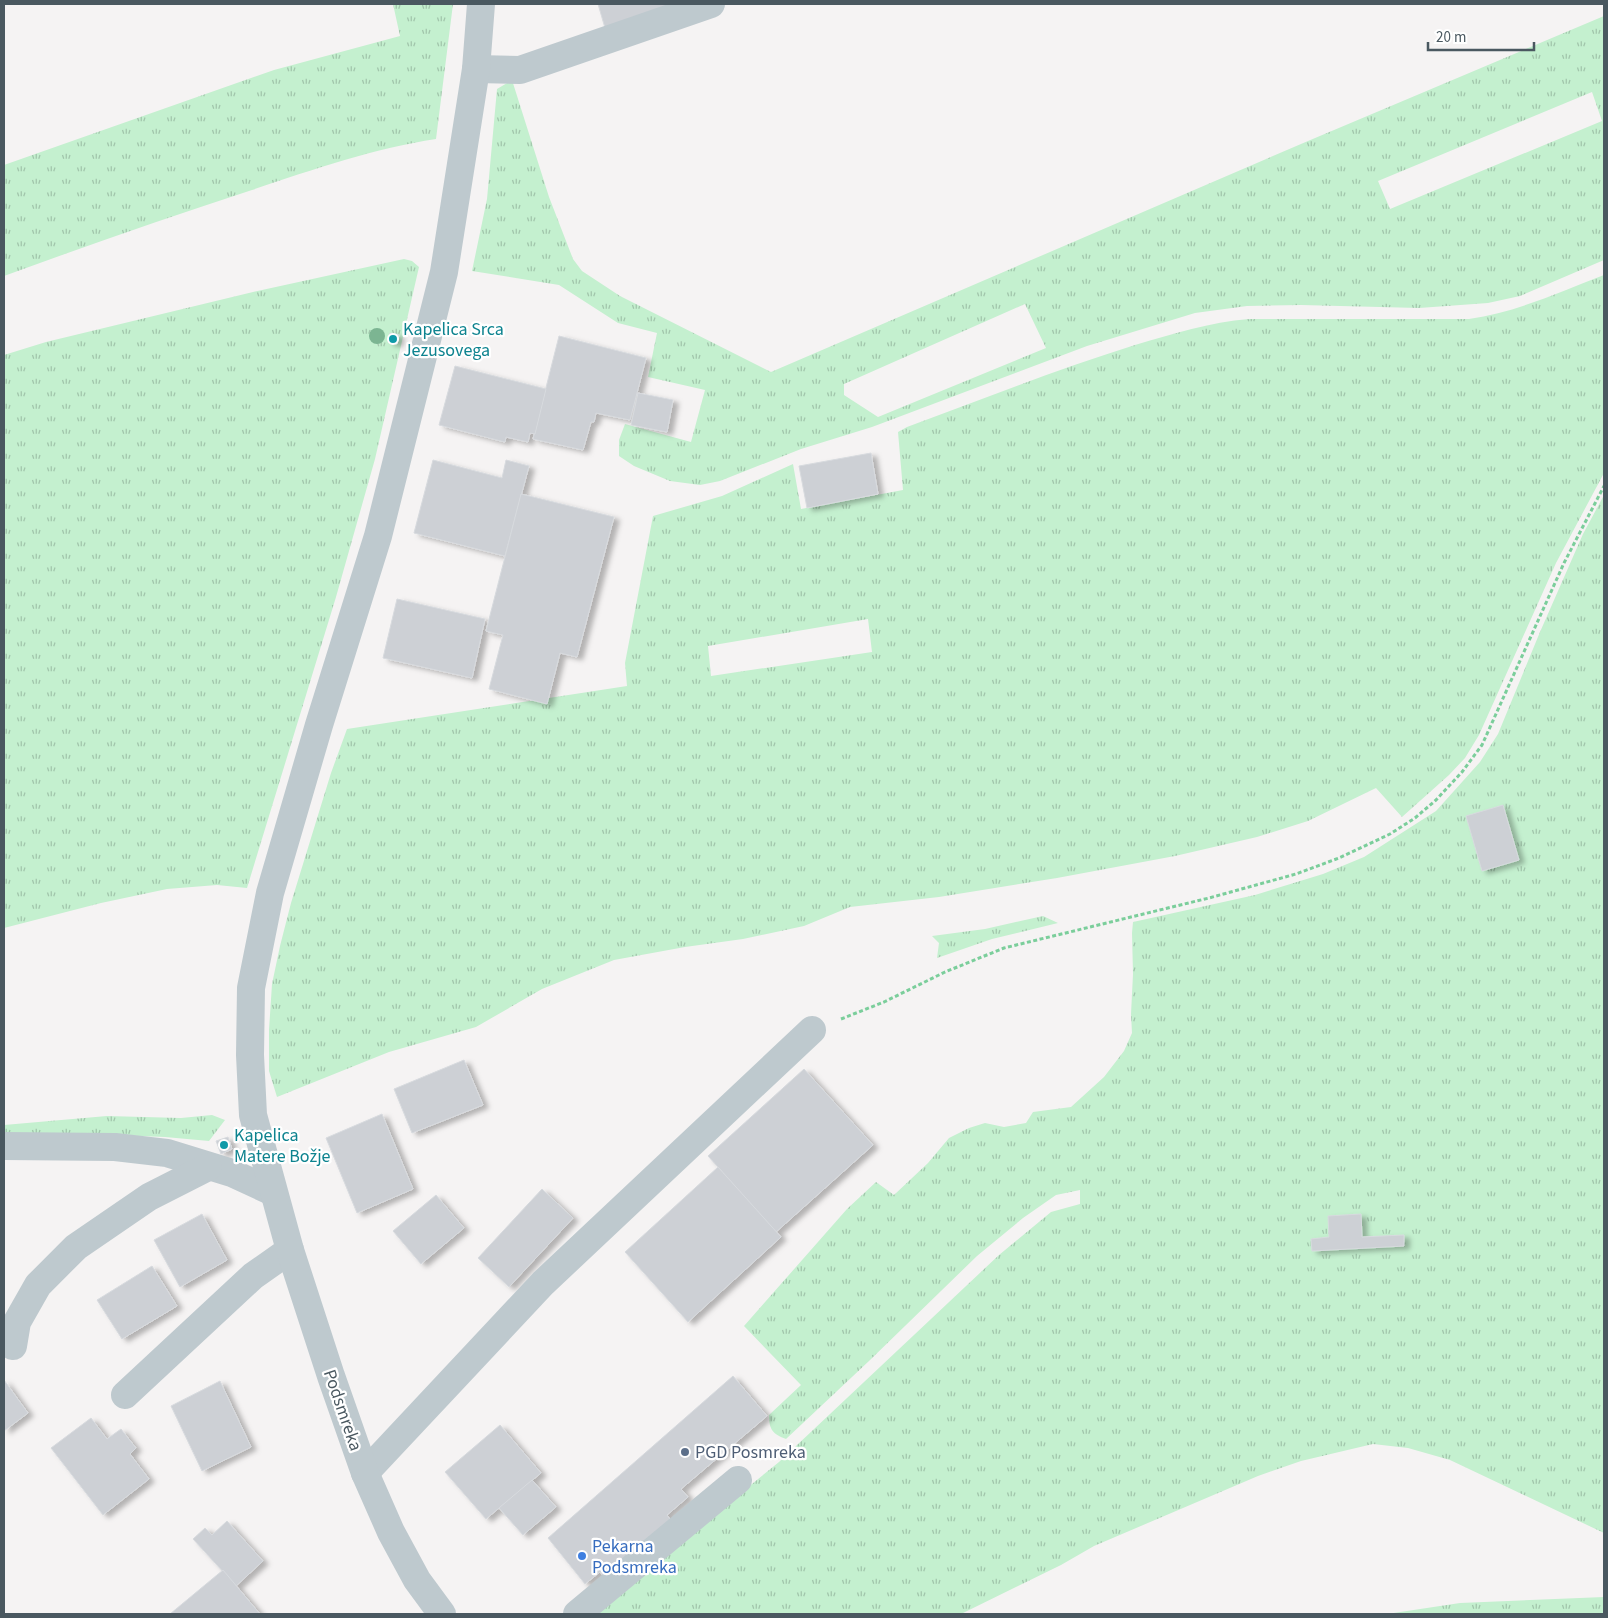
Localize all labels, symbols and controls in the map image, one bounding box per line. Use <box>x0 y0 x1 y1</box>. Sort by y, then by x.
scale bar <box>1428 20 1534 52</box>
text: 20 m <box>1436 27 1466 48</box>
place label: Kapelica Srca Jezusovega <box>403 317 504 363</box>
marker: Kapelica Srca Jezusovega <box>387 333 399 345</box>
place label: Kapelica Matere Božje <box>234 1123 331 1169</box>
marker: Kapelica Matere Božje <box>218 1139 230 1151</box>
street label: Podsmreka <box>317 1366 368 1454</box>
place label: PGD Posmreka <box>695 1440 806 1465</box>
marker: PGD Posmreka <box>679 1446 691 1458</box>
place label: Pekarna Podsmreka <box>592 1534 677 1580</box>
marker: Pekarna Podsmreka <box>576 1550 588 1562</box>

